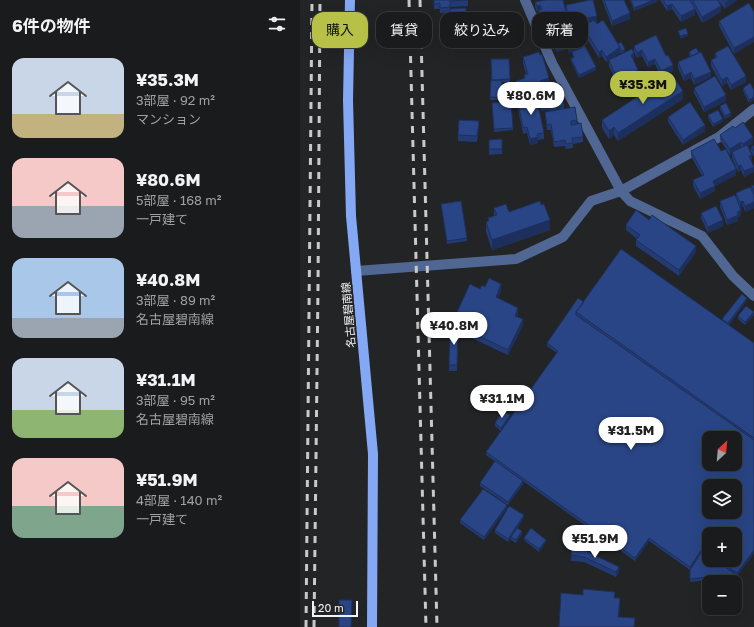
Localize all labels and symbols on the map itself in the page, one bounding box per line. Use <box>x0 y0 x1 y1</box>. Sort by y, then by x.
pin: ¥35.3M <box>610 71 676 105</box>
pin: ¥80.6M <box>498 82 564 116</box>
street label: 名古屋碧南線 <box>339 282 357 348</box>
pin: ¥40.8M <box>421 312 487 346</box>
pin: ¥31.1M <box>469 385 535 419</box>
pin: ¥31.5M <box>598 417 664 451</box>
north arrow <box>702 431 742 471</box>
pin: ¥51.9M <box>562 525 628 559</box>
scale bar <box>312 599 358 618</box>

